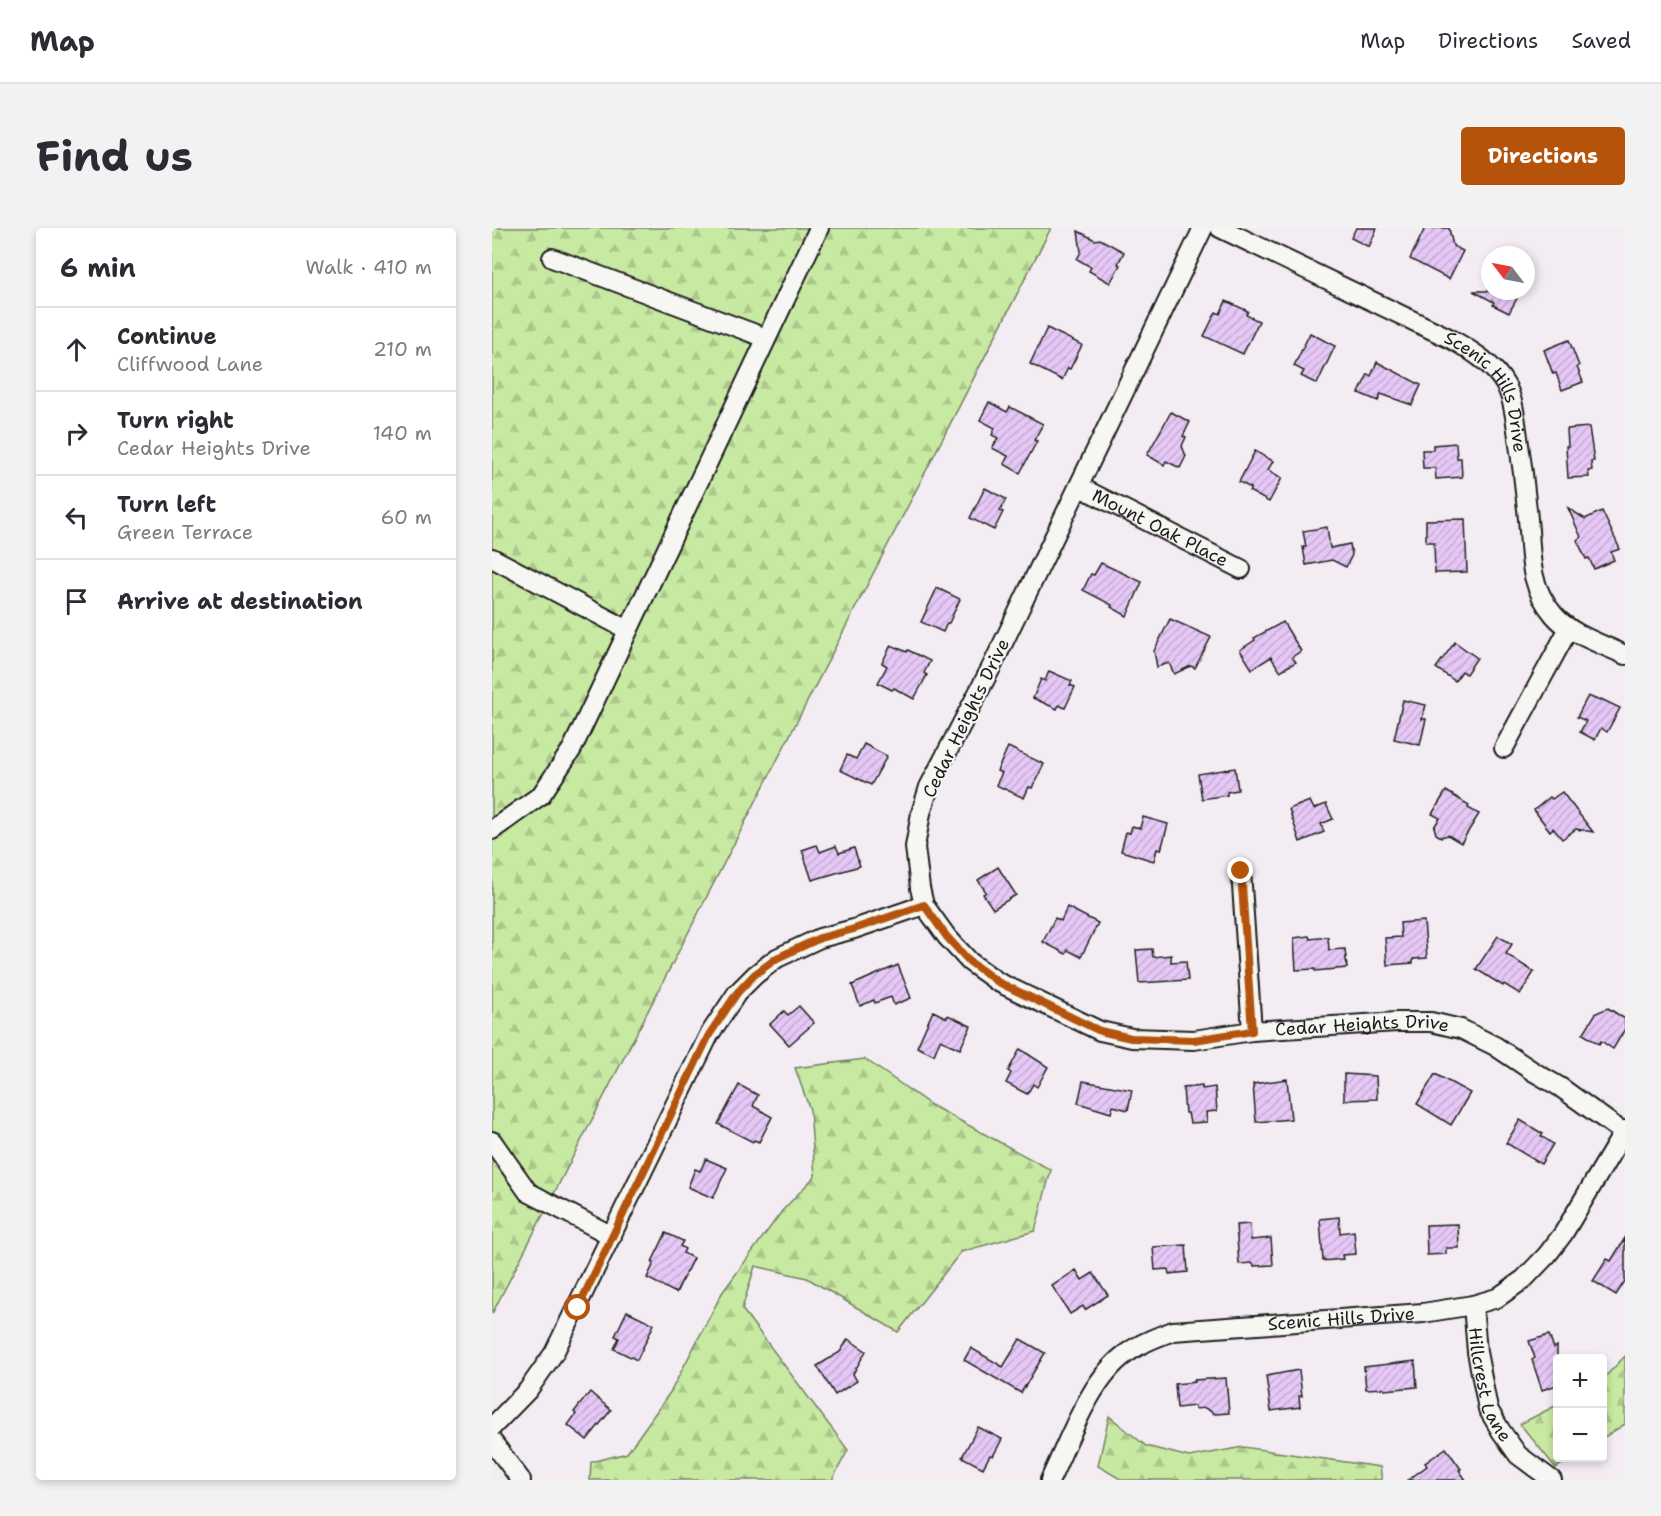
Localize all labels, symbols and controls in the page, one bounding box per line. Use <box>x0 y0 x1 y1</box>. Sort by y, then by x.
text: Map <box>30 22 95 60</box>
text: Map <box>1360 27 1405 55</box>
text: Directions <box>1438 27 1538 55</box>
text: Saved <box>1571 27 1631 55</box>
button: Directions <box>1461 127 1625 185</box>
text: Find us <box>36 128 193 184</box>
north arrow <box>1481 246 1535 300</box>
text: 6 min <box>60 250 136 285</box>
text: Walk · 410 m <box>306 254 432 280</box>
text: Continue <box>117 322 217 351</box>
street label: Scenic Hills Drive <box>1440 326 1532 454</box>
icon: ahead <box>60 333 93 366</box>
text: 210 m <box>373 336 432 362</box>
text: Cliffwood Lane <box>117 351 263 377</box>
text: Turn right <box>117 406 234 435</box>
icon: right <box>60 417 93 450</box>
text: 140 m <box>373 420 432 446</box>
text: Cedar Heights Drive <box>117 435 311 461</box>
street label: Mount Oak Place <box>1088 483 1232 573</box>
text: Turn left <box>117 490 216 519</box>
icon: left <box>60 501 93 534</box>
text: 60 m <box>380 504 432 530</box>
text: Green Terrace <box>117 519 253 545</box>
icon: arrive <box>60 585 93 618</box>
text: Arrive at destination <box>117 587 363 616</box>
street label: Cedar Heights Drive <box>917 634 1015 802</box>
route end <box>1227 857 1253 883</box>
street label: Cedar Heights Drive <box>1274 1010 1452 1042</box>
route start <box>564 1294 590 1320</box>
street label: Scenic Hills Drive <box>1267 1302 1416 1336</box>
street label: Hillcrest Lane <box>1463 1326 1517 1447</box>
map controls <box>1553 1354 1607 1462</box>
button: + <box>1553 1354 1607 1408</box>
button: − <box>1553 1408 1607 1462</box>

